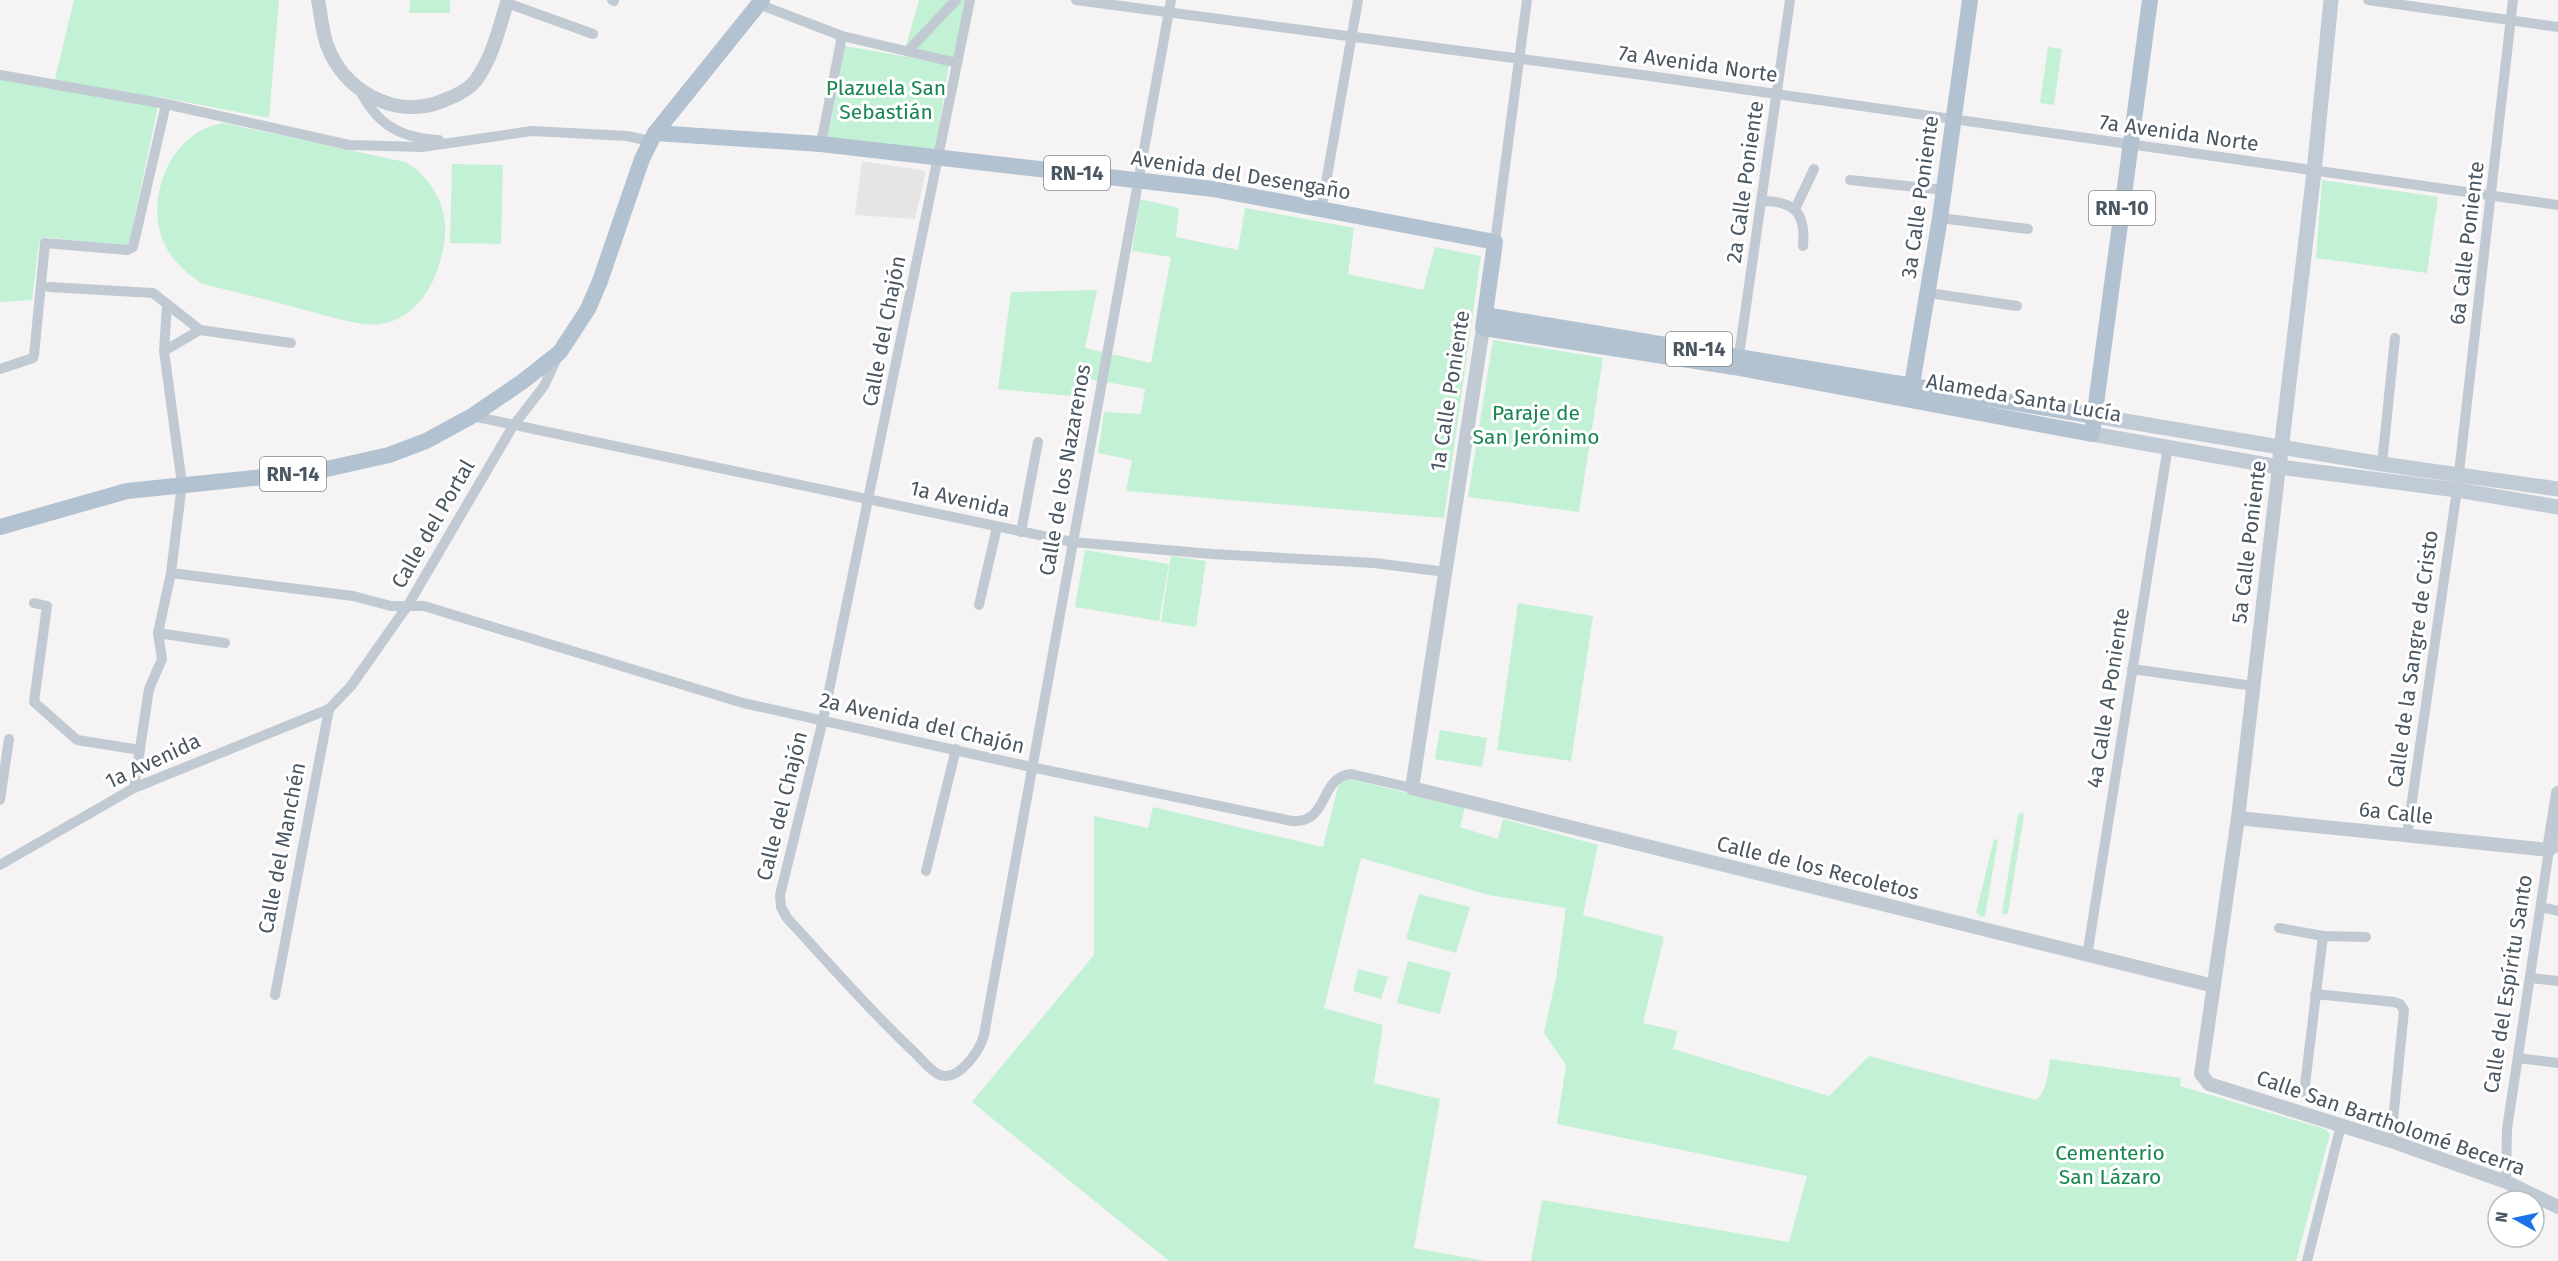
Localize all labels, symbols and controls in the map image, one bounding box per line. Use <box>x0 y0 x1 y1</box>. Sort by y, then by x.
street label: 7a Avenida Norte <box>1617 40 1779 88</box>
park label: Plazuela San Sebastián <box>826 75 946 125</box>
street label: 2a Calle Poniente <box>1721 99 1769 265</box>
street label: 7a Avenida Norte <box>2098 109 2260 157</box>
street label: 3a Calle Poniente <box>1896 114 1944 280</box>
street label: Avenida del Desengaño <box>1129 145 1353 205</box>
road number: RN-14 <box>1044 156 1110 190</box>
street label: 6a Calle Poniente <box>2444 160 2490 326</box>
road number: RN-10 <box>2089 191 2155 225</box>
street label: Calle del Chajón <box>857 253 911 409</box>
street label: 1a Calle Poniente <box>1424 309 1476 473</box>
road number: RN-14 <box>1666 332 1732 366</box>
street label: Calle de los Nazarenos <box>1034 362 1096 578</box>
street label: Alameda Santa Lucía <box>1924 368 2124 428</box>
park label: Paraje de San Jerónimo <box>1473 400 1599 450</box>
street label: Calle del Portal <box>386 455 480 593</box>
road number: RN-14 <box>260 457 326 491</box>
street label: 5a Calle Poniente <box>2226 459 2272 625</box>
street label: 1a Avenida <box>907 475 1013 523</box>
street label: Calle de la Sangre de Cristo <box>2382 529 2444 789</box>
street label: 4a Calle A Poniente <box>2081 606 2135 790</box>
street label: 2a Avenida del Chajón <box>817 687 1027 759</box>
street label: 1a Avenida <box>101 728 205 794</box>
street label: Calle del Chajón <box>751 729 813 883</box>
street label: Calle del Manchén <box>253 760 311 936</box>
street label: 6a Calle <box>2358 796 2434 830</box>
street label: Calle de los Recoletos <box>1714 830 1922 906</box>
street label: Calle del Espíritu Santo <box>2478 873 2538 1095</box>
street label: Calle San Bartholomé Becerra <box>2253 1065 2529 1181</box>
park label: Cementerio San Lázaro <box>2055 1140 2165 1190</box>
north arrow <box>2486 1189 2546 1249</box>
text: N <box>2491 1210 2512 1224</box>

